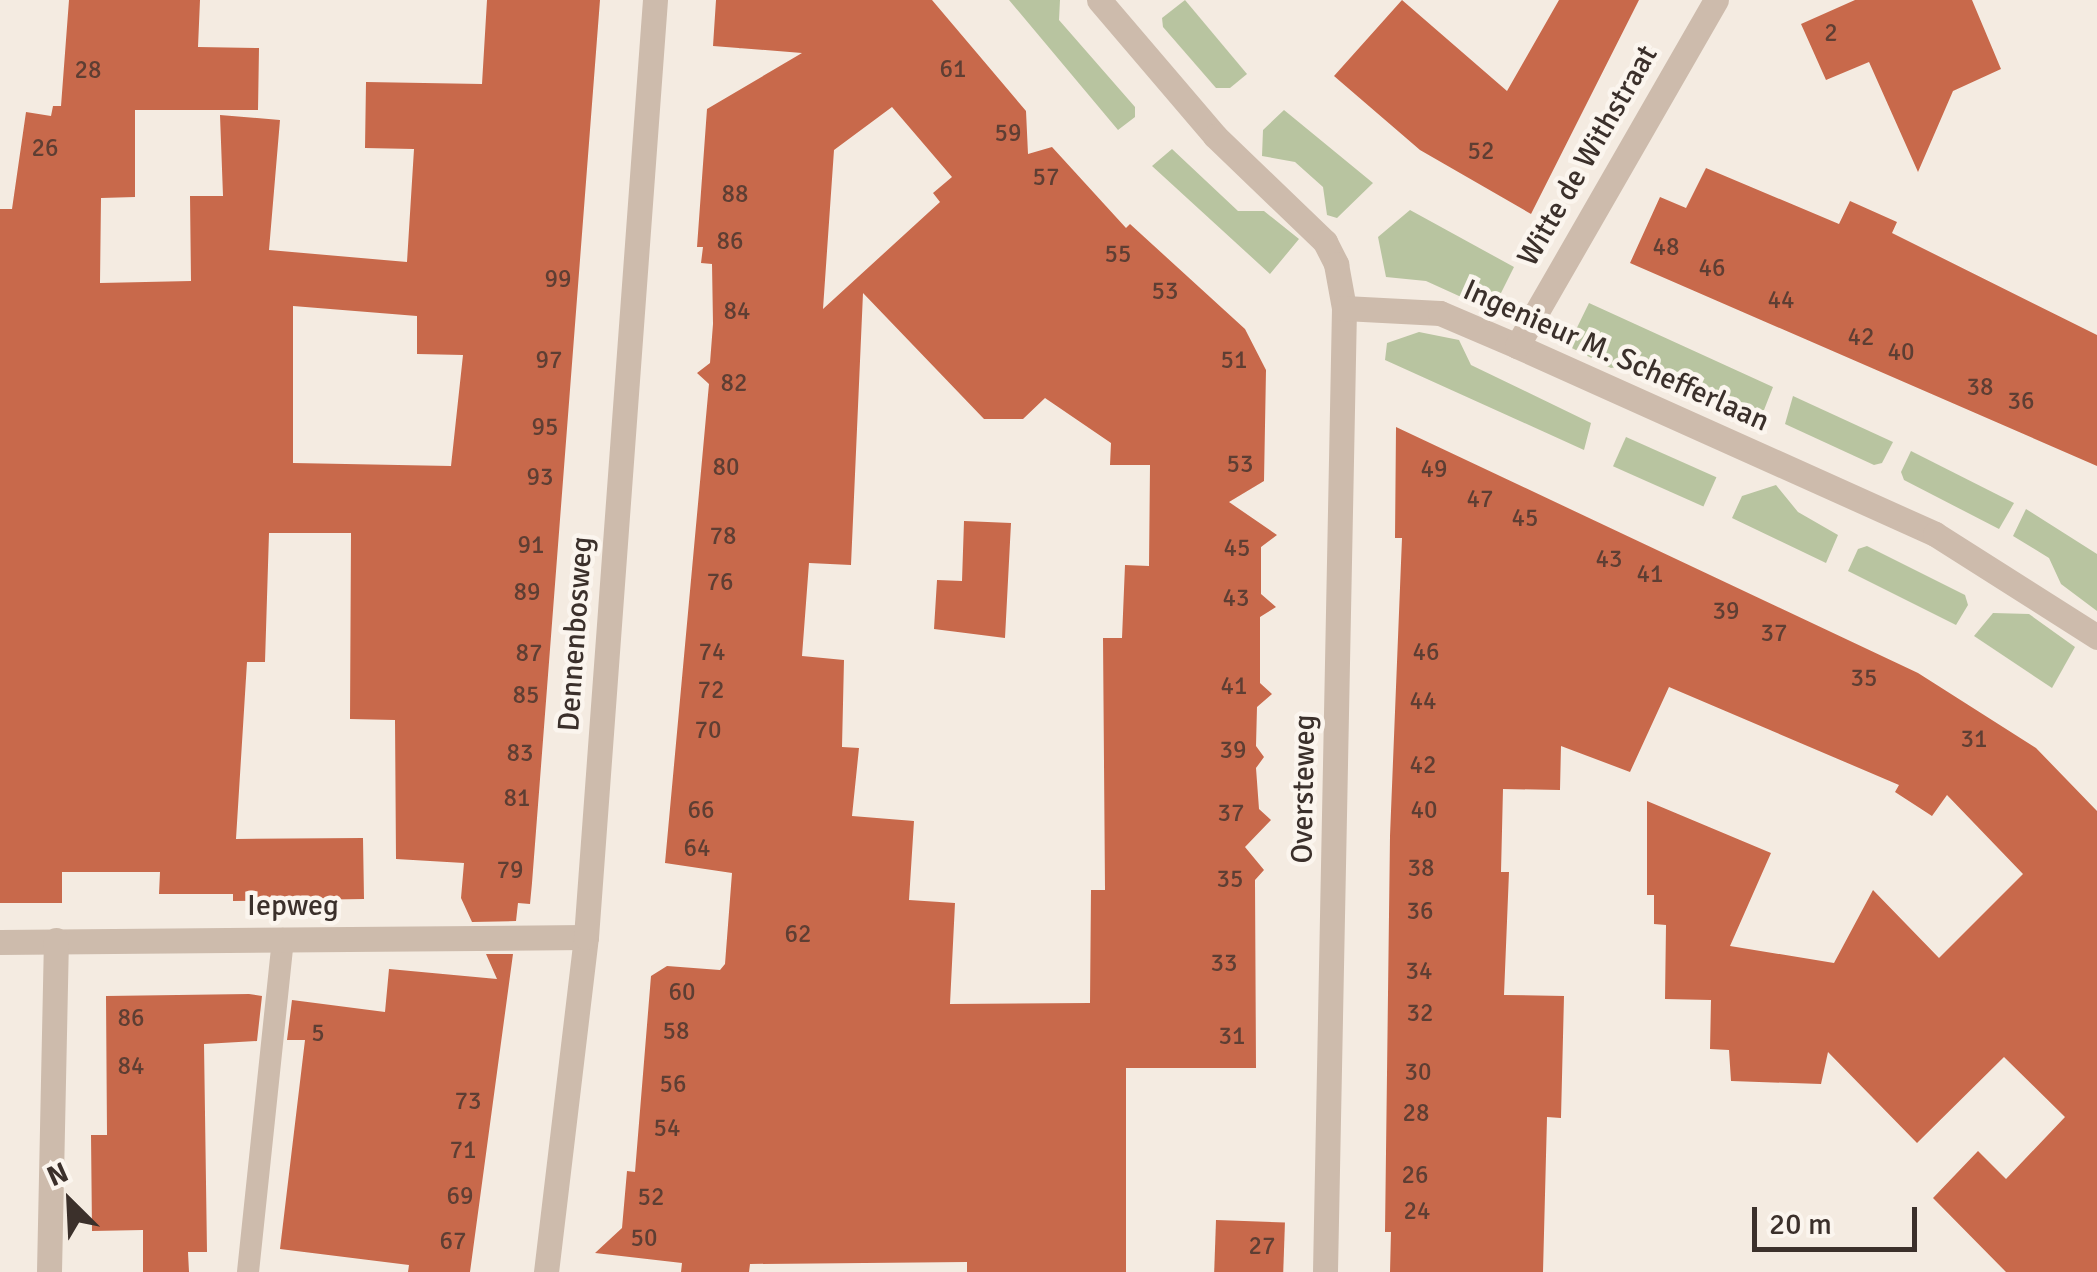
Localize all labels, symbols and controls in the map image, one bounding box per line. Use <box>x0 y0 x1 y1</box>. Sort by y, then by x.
house number: 2 <box>1824 18 1838 48</box>
street label: Witte de Withstraat <box>1510 39 1666 273</box>
house number: 61 <box>940 54 966 84</box>
house number: 28 <box>75 55 101 85</box>
house number: 59 <box>995 118 1021 148</box>
house number: 26 <box>32 133 58 163</box>
house number: 52 <box>1468 136 1494 166</box>
house number: 57 <box>1033 162 1059 192</box>
house number: 88 <box>722 179 748 209</box>
house number: 86 <box>717 226 743 256</box>
house number: 48 <box>1653 232 1679 262</box>
house number: 55 <box>1105 239 1131 269</box>
house number: 46 <box>1699 253 1725 283</box>
house number: 99 <box>545 264 571 294</box>
street label: Ingenieur M. Schefferlaan <box>1457 272 1775 440</box>
house number: 53 <box>1152 276 1178 306</box>
house number: 44 <box>1768 285 1794 315</box>
house number: 84 <box>724 296 750 326</box>
house number: 42 <box>1848 322 1874 352</box>
house number: 40 <box>1888 337 1914 367</box>
house number: 97 <box>536 345 562 375</box>
house number: 51 <box>1221 345 1247 375</box>
house number: 82 <box>721 368 747 398</box>
house number: 38 <box>1967 372 1993 402</box>
house number: 36 <box>2008 386 2034 416</box>
house number: 95 <box>532 412 558 442</box>
house number: 53 <box>1227 449 1253 479</box>
house number: 80 <box>713 452 739 482</box>
house number: 49 <box>1421 454 1447 484</box>
house number: 93 <box>527 462 553 492</box>
house number: 47 <box>1467 484 1493 514</box>
house number: 45 <box>1512 503 1538 533</box>
house number: 78 <box>710 521 736 551</box>
house number: 91 <box>518 530 544 560</box>
house number: 45 <box>1224 533 1250 563</box>
street label: Dennenbosweg <box>551 535 601 733</box>
house number: 43 <box>1596 544 1622 574</box>
house number: 41 <box>1637 559 1663 589</box>
house number: 76 <box>707 567 733 597</box>
house number: 89 <box>514 577 540 607</box>
house number: 43 <box>1223 583 1249 613</box>
house number: 39 <box>1713 596 1739 626</box>
house number: 37 <box>1761 618 1787 648</box>
house number: 74 <box>699 637 725 667</box>
house number: 46 <box>1413 637 1439 667</box>
house number: 87 <box>516 638 542 668</box>
house number: 35 <box>1851 663 1877 693</box>
house number: 41 <box>1221 671 1247 701</box>
house number: 72 <box>698 675 724 705</box>
house number: 85 <box>513 680 539 710</box>
house number: 44 <box>1410 686 1436 716</box>
street label: Oversteweg <box>1285 714 1323 864</box>
house number: 70 <box>695 715 721 745</box>
house number: 31 <box>1961 724 1987 754</box>
house number: 39 <box>1220 735 1246 765</box>
house number: 83 <box>507 738 533 768</box>
house number: 42 <box>1410 750 1436 780</box>
house number: 81 <box>504 783 530 813</box>
house number: 66 <box>688 795 714 825</box>
house number: 40 <box>1411 795 1437 825</box>
house number: 37 <box>1218 798 1244 828</box>
house number: 64 <box>684 833 710 863</box>
house number: 38 <box>1408 853 1434 883</box>
house number: 79 <box>497 855 523 885</box>
house number: 35 <box>1217 864 1243 894</box>
street label: Iepweg <box>247 888 339 924</box>
house number: 36 <box>1407 896 1433 926</box>
house number: 62 <box>785 919 811 949</box>
house number: 33 <box>1211 948 1237 978</box>
house number: 34 <box>1406 956 1432 986</box>
house number: 60 <box>669 977 695 1007</box>
house number: 32 <box>1407 998 1433 1028</box>
house number: 86 <box>118 1003 144 1033</box>
house number: 58 <box>663 1016 689 1046</box>
house number: 5 <box>311 1018 325 1048</box>
house number: 31 <box>1219 1021 1245 1051</box>
house number: 84 <box>118 1051 144 1081</box>
house number: 30 <box>1405 1057 1431 1087</box>
house number: 56 <box>660 1069 686 1099</box>
house number: 73 <box>455 1086 481 1116</box>
house number: 28 <box>1403 1098 1429 1128</box>
house number: 54 <box>654 1113 680 1143</box>
house number: 71 <box>450 1135 476 1165</box>
north arrow <box>20 1152 120 1252</box>
text: N <box>42 1155 74 1194</box>
house number: 26 <box>1402 1160 1428 1190</box>
house number: 69 <box>447 1181 473 1211</box>
house number: 52 <box>638 1182 664 1212</box>
scale bar <box>1757 1187 1922 1249</box>
house number: 24 <box>1404 1196 1430 1226</box>
text: 20 m <box>1769 1206 1832 1243</box>
house number: 50 <box>631 1223 657 1253</box>
house number: 67 <box>440 1226 466 1256</box>
house number: 27 <box>1249 1231 1275 1261</box>

